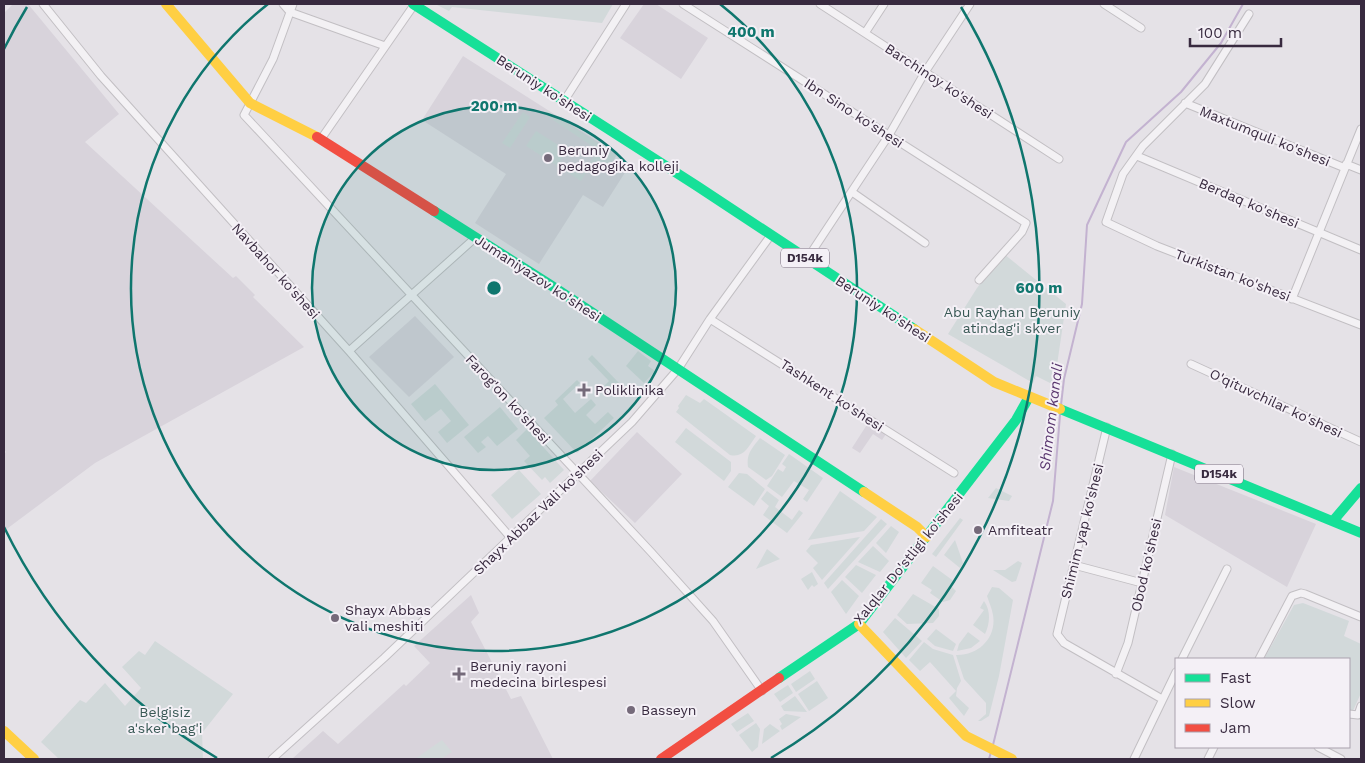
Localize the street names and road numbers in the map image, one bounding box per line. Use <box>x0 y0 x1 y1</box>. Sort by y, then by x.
street label: Barchinoy ko'shesi <box>882 40 996 122</box>
street label: Beruniy ko'shesi <box>494 51 594 125</box>
street label: Ibn Sino ko'shesi <box>801 75 907 151</box>
street label: Maxtumquli ko'shesi <box>1197 102 1333 170</box>
street label: Berdaq ko'shesi <box>1197 175 1301 231</box>
street label: Navbahor ko'shesi <box>229 220 323 322</box>
street label: Jumaniyazov ko'shesi <box>472 231 604 325</box>
street label: Turkistan ko'shesi <box>1173 246 1293 304</box>
road number: D154k <box>781 248 829 268</box>
street label: Beruniy ko'shesi <box>833 272 933 346</box>
street label: Farog'on ko'shesi <box>463 351 553 447</box>
street label: Tashkent ko'shesi <box>777 356 887 434</box>
street label: O'qituvchilar ko'shesi <box>1207 365 1345 441</box>
street label: Shayx Abbaz Vali ko'shesi <box>470 446 606 578</box>
street label: Shimim yap ko'shesi <box>1057 462 1107 600</box>
road number: D154k <box>1195 464 1243 484</box>
street label: Xalqlar Do'stligi ko'shesi <box>850 489 966 627</box>
street label: Obod ko'shesi <box>1127 517 1165 613</box>

